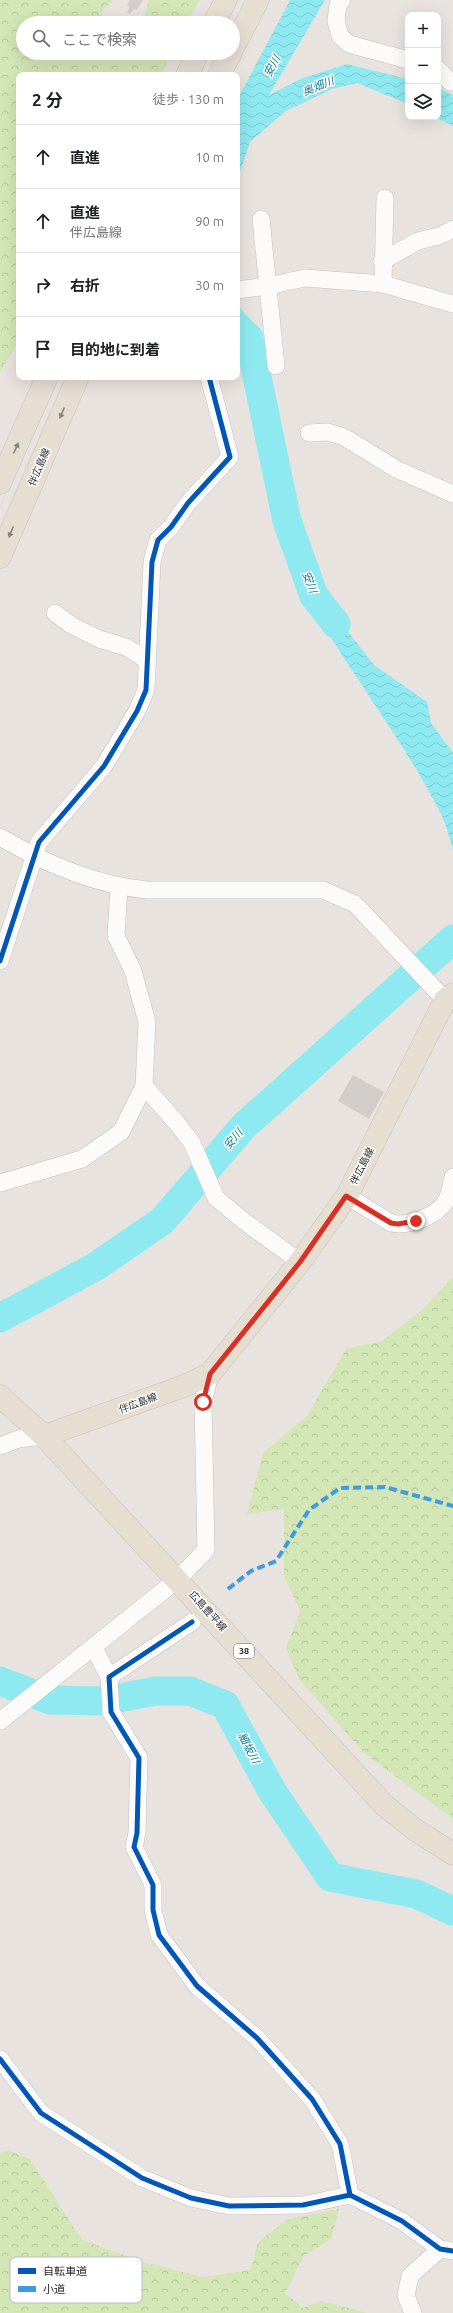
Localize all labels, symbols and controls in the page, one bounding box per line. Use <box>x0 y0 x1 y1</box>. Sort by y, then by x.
map controls <box>405 12 441 120</box>
button: + <box>405 12 441 48</box>
search box <box>16 16 240 60</box>
icon: search <box>30 27 52 49</box>
text: ここで検索 <box>62 31 137 48</box>
button: − <box>405 48 441 84</box>
water label: 安川 <box>262 53 283 79</box>
water label: 奥畑川 <box>300 74 336 98</box>
button: layers <box>405 84 441 120</box>
text: 2 分 <box>32 90 63 109</box>
text: 徒歩 · 130 m <box>153 92 224 106</box>
icon: ahead <box>32 146 54 168</box>
text: 直進 <box>70 149 100 166</box>
text: 10 m <box>195 150 224 164</box>
text: 直進 <box>70 204 100 221</box>
icon: ahead <box>32 210 54 232</box>
text: 90 m <box>195 214 224 228</box>
text: 伴広島線 <box>70 225 122 239</box>
icon: right <box>32 274 54 296</box>
text: 右折 <box>70 277 100 294</box>
text: 30 m <box>195 278 224 292</box>
icon: arrive <box>32 338 54 360</box>
text: 目的地に到着 <box>70 341 160 358</box>
one-way arrow <box>59 407 65 419</box>
one-way arrow <box>13 441 19 453</box>
street label: 伴広島線 <box>26 446 52 488</box>
one-way arrow <box>8 527 14 538</box>
water label: 安川 <box>300 570 320 595</box>
water label: 安川 <box>221 1126 245 1151</box>
street label: 伴広島線 <box>348 1146 376 1186</box>
route end <box>407 1212 425 1230</box>
street label: 伴広島線 <box>117 1391 159 1415</box>
route start <box>194 1393 212 1411</box>
street label: 広島豊平線 <box>187 1589 229 1633</box>
road number: 38 <box>234 1644 254 1658</box>
water label: 細坂川 <box>236 1731 263 1766</box>
legend <box>10 2257 142 2303</box>
text: 自転車道 <box>43 2265 87 2277</box>
text: 小道 <box>43 2283 65 2295</box>

